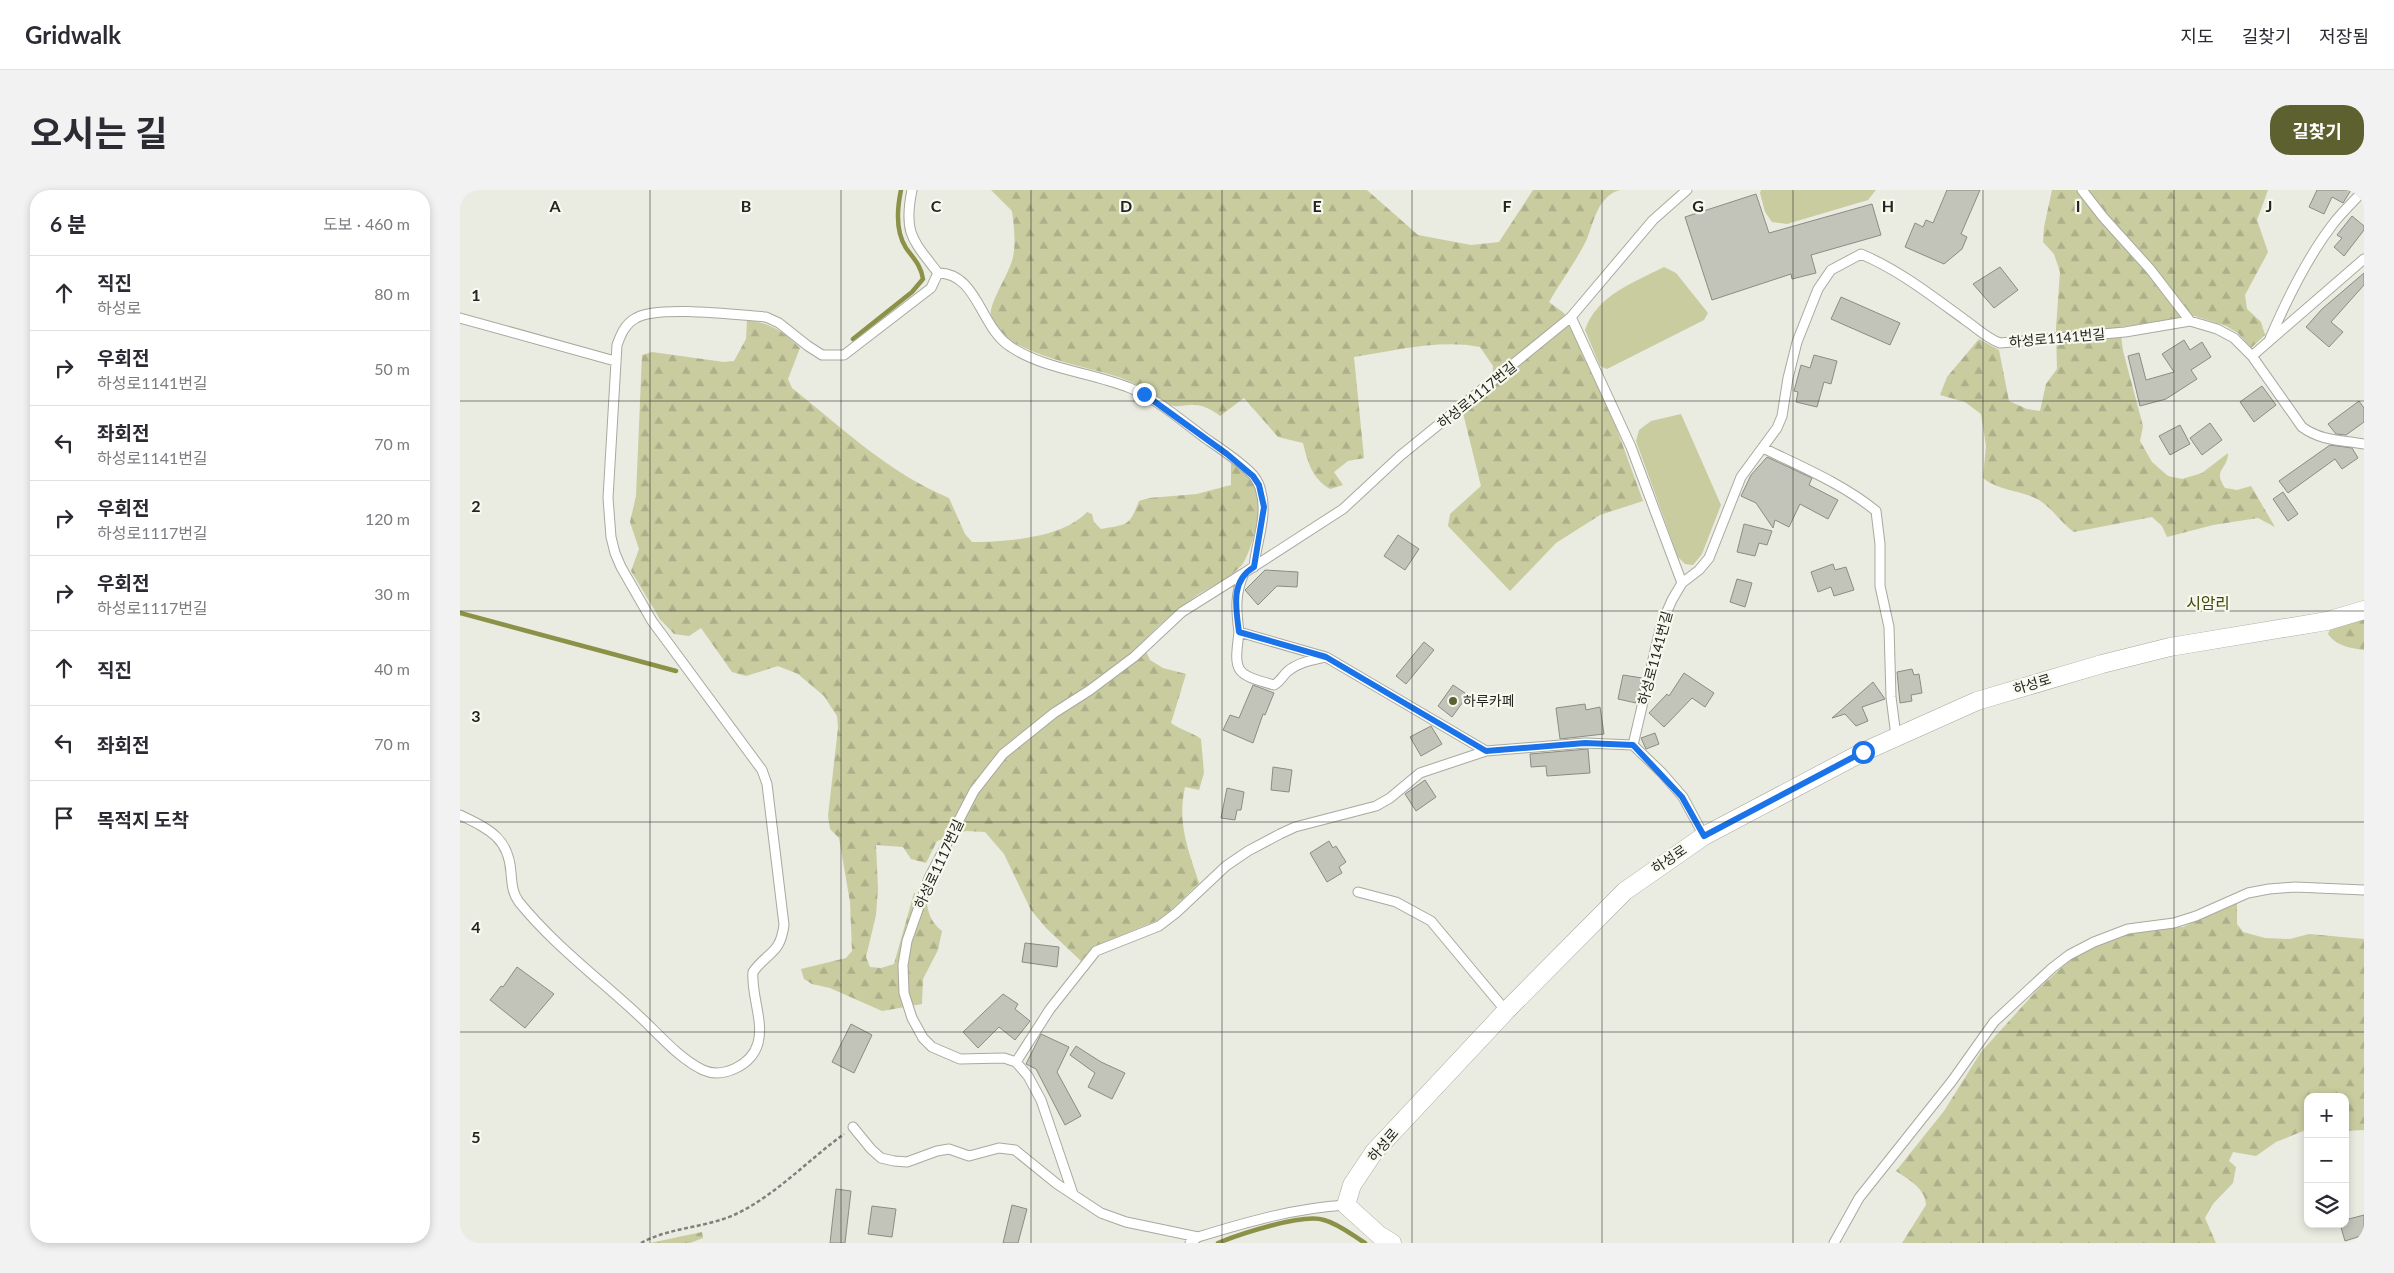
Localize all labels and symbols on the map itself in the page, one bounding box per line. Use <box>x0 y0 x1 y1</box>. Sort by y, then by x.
text: A <box>548 196 561 215</box>
text: B <box>741 196 751 215</box>
text: C <box>931 196 942 215</box>
text: D <box>1120 196 1132 215</box>
text: E <box>1312 196 1322 215</box>
text: F <box>1502 196 1512 215</box>
text: G <box>1692 196 1704 215</box>
text: H <box>1882 196 1894 215</box>
text: I <box>2076 196 2080 215</box>
text: J <box>2266 196 2272 215</box>
text: 1 <box>471 285 481 304</box>
street label: 하성로1141번길 <box>2008 325 2106 350</box>
street label: 하성로1117번길 <box>1434 358 1520 432</box>
route end <box>1133 383 1156 406</box>
text: 2 <box>471 496 481 515</box>
district label: 시암리 <box>2186 593 2230 612</box>
street label: 하성로1141번길 <box>1634 609 1675 707</box>
street label: 하성로 <box>2011 670 2053 697</box>
place label: 하루카페 <box>1463 692 1515 709</box>
marker: 하루카페 <box>1447 695 1459 707</box>
text: 3 <box>471 706 481 725</box>
route start <box>1852 741 1875 764</box>
street label: 하성로1117번길 <box>910 816 967 911</box>
street label: 하성로 <box>1648 841 1690 876</box>
text: 4 <box>471 917 481 936</box>
street label: 하성로 <box>1364 1124 1402 1165</box>
text: 5 <box>471 1127 481 1146</box>

